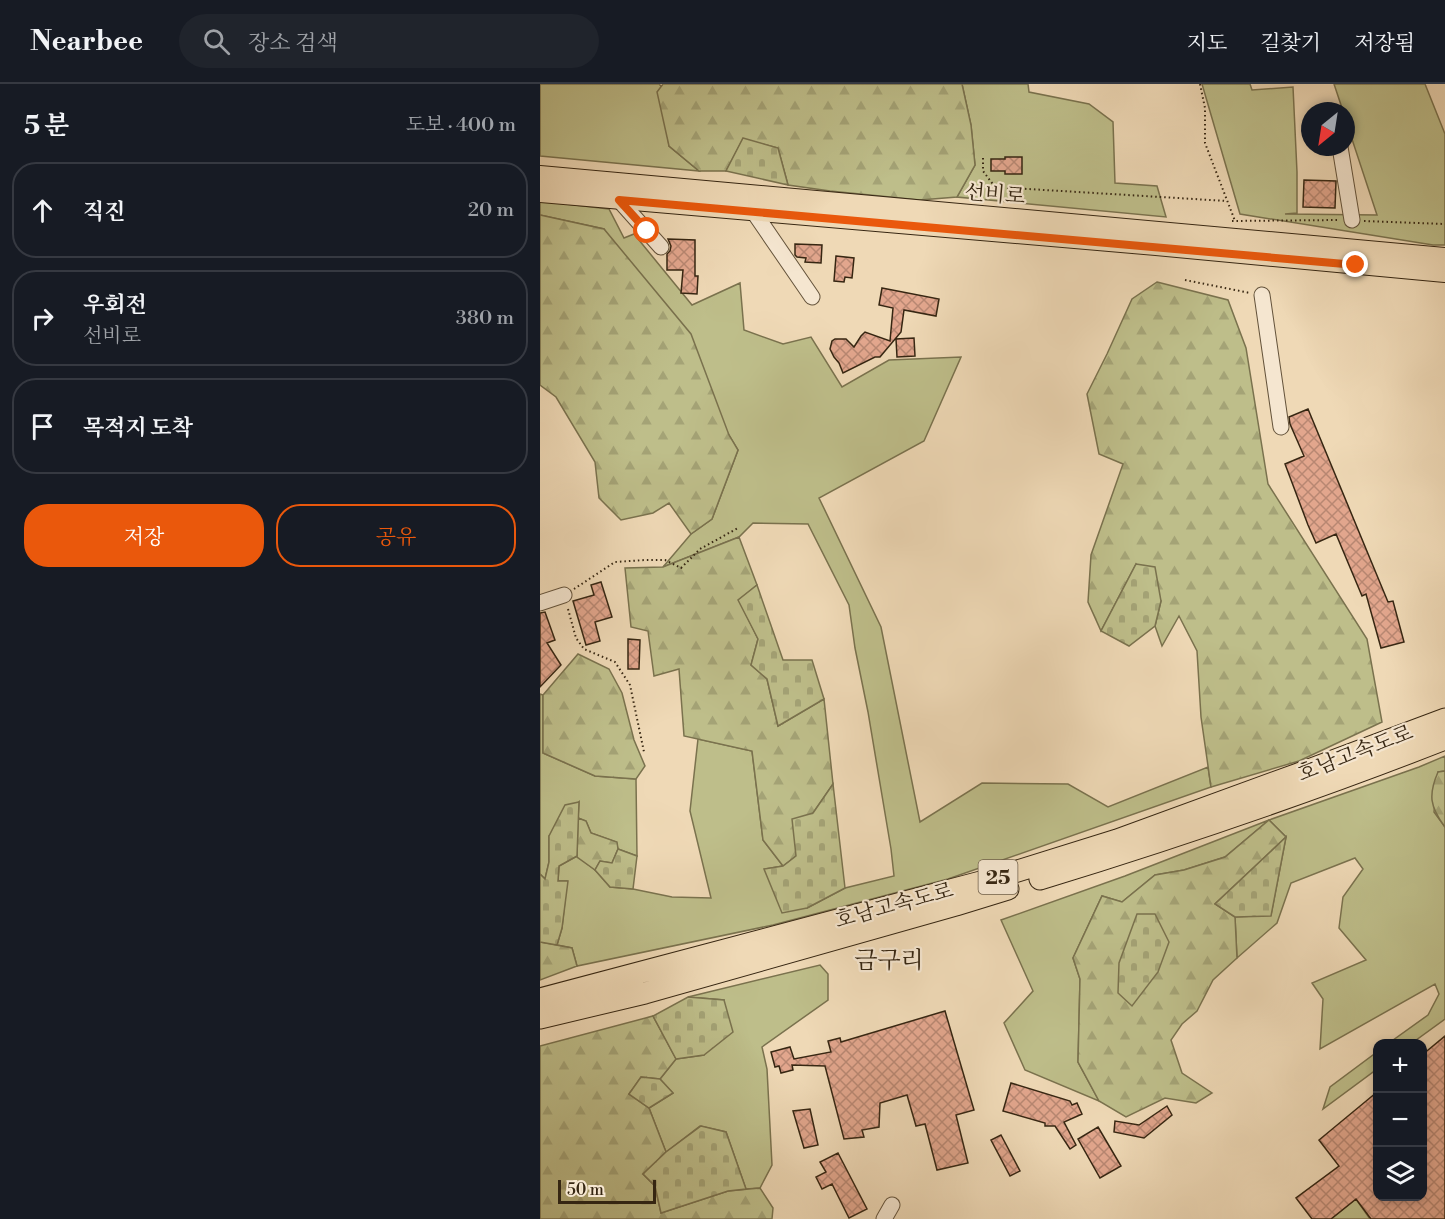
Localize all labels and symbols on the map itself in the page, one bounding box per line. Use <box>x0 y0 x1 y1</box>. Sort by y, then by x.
north arrow <box>1301 102 1355 156</box>
street label: 선비로 <box>963 179 1026 211</box>
route start <box>633 217 659 243</box>
route end <box>1342 251 1368 277</box>
street label: 호남고속도로 <box>1294 720 1417 788</box>
road number: 25 <box>978 860 1018 894</box>
street label: 호남고속도로 <box>832 878 956 934</box>
district label: 금구리 <box>854 946 924 976</box>
scale bar <box>558 1177 656 1204</box>

